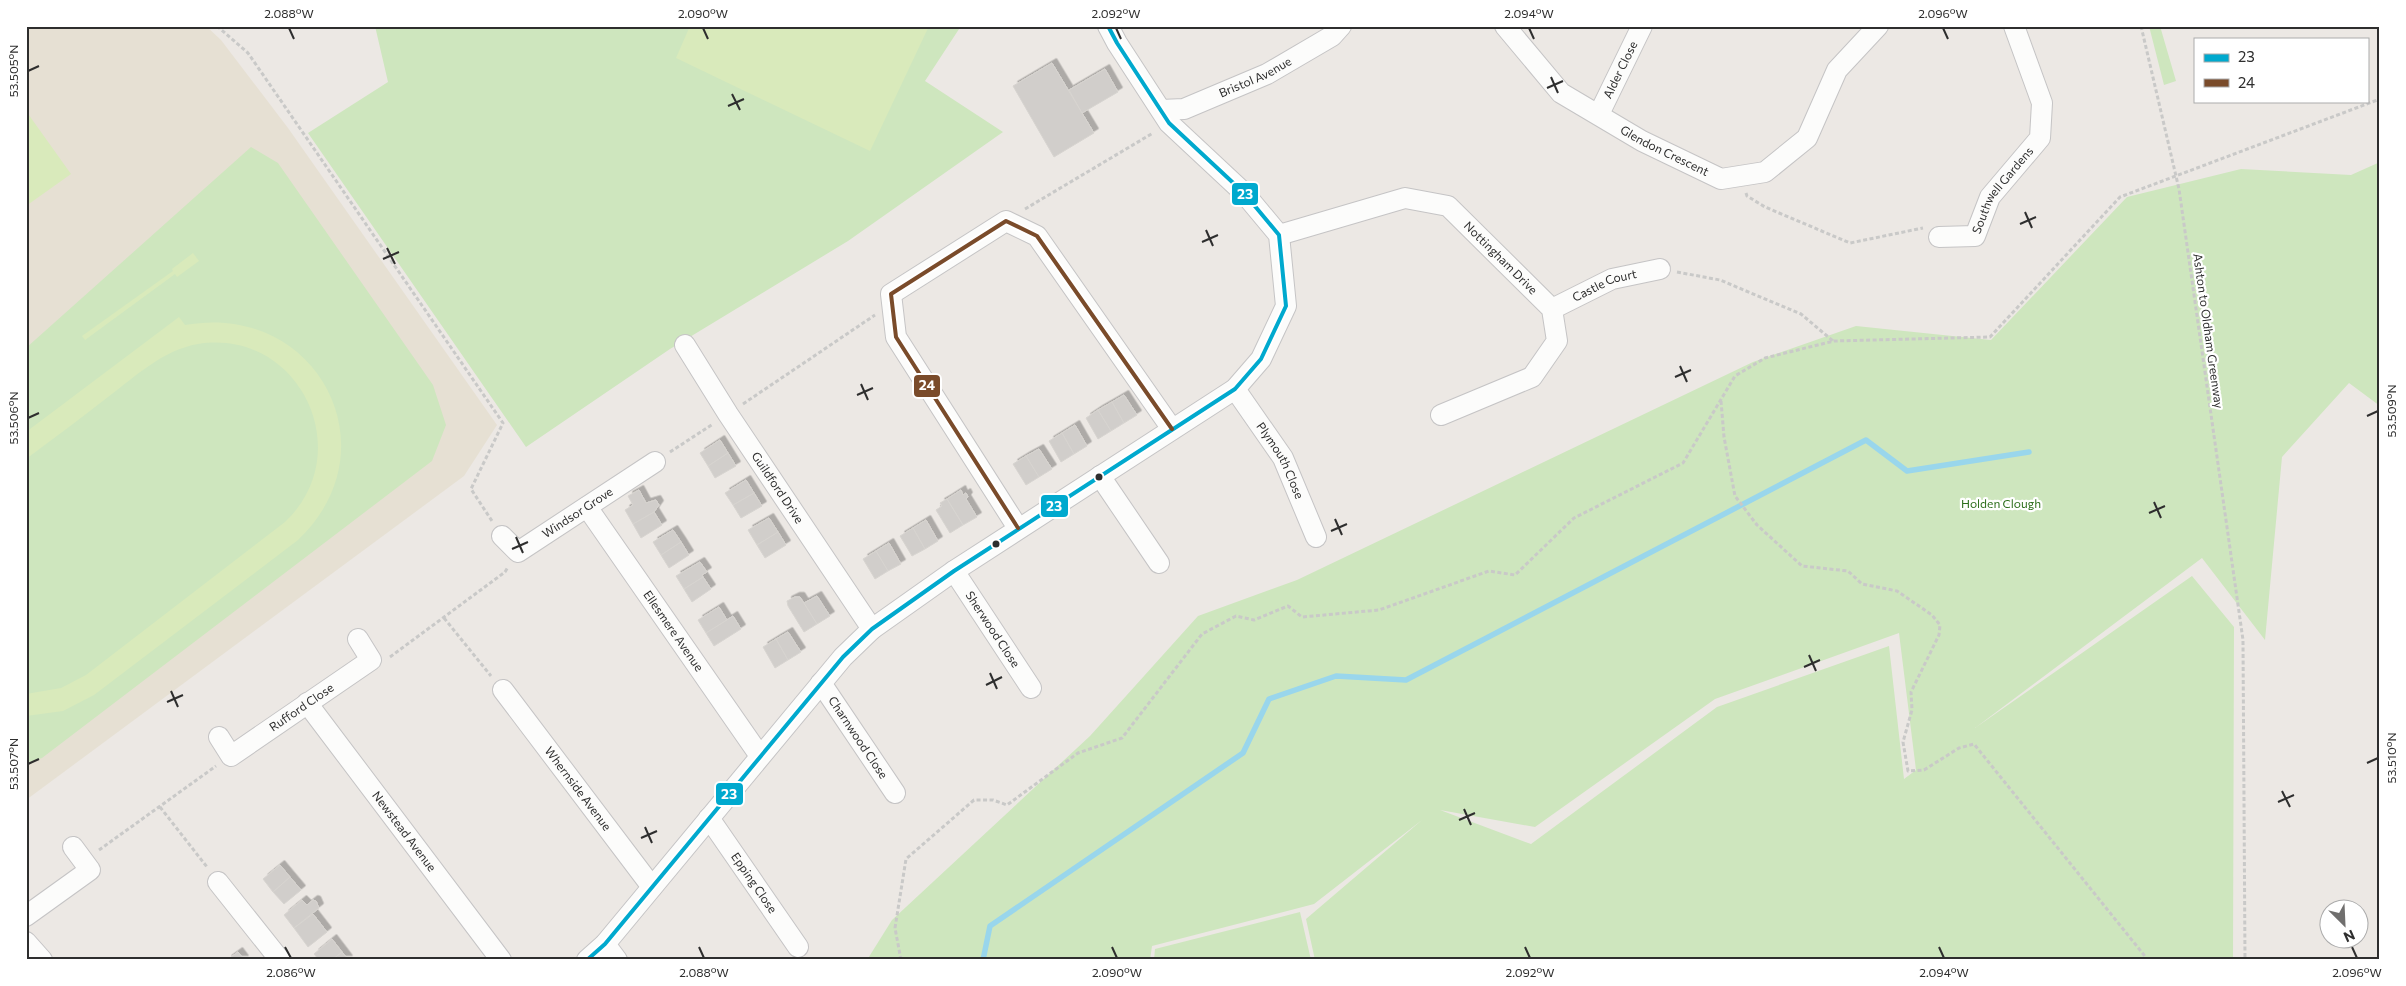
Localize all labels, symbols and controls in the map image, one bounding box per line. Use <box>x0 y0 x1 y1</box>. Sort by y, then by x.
text: 2.088°W <box>264 6 314 20</box>
text: 2.090°W <box>678 6 728 20</box>
text: 2.092°W <box>1092 6 1141 20</box>
text: 2.094°W <box>1504 6 1554 20</box>
text: 2.096°W <box>1918 6 1968 20</box>
legend <box>2194 38 2368 102</box>
street label: Alder Close <box>1600 39 1639 100</box>
text: 53.505°N <box>6 45 20 97</box>
text: 23 <box>2238 47 2255 65</box>
street label: Bristol Avenue <box>1217 53 1293 99</box>
text: 24 <box>2238 73 2255 91</box>
street label: Glendon Crescent <box>1618 122 1711 178</box>
street label: Southwell Gardens <box>1969 144 2035 235</box>
line badge: 23 <box>1231 182 1259 206</box>
text: 23 <box>1237 185 1253 202</box>
street label: Nottingham Drive <box>1462 218 1541 297</box>
street label: Ashton to Oldham Greenway <box>2191 252 2227 409</box>
street label: Castle Court <box>1570 266 1638 304</box>
line badge: 24 <box>913 374 941 398</box>
text: 24 <box>919 376 936 393</box>
text: 53.509°N <box>2384 384 2398 438</box>
text: 53.506°N <box>6 391 20 445</box>
street label: Plymouth Close <box>1254 419 1307 501</box>
street label: Guildford Drive <box>749 449 807 526</box>
unlabelled marker <box>1094 472 1104 482</box>
street label: Windsor Grove <box>539 484 615 540</box>
line badge: 23 <box>1040 494 1069 518</box>
park label: Holden Clough <box>1961 496 2041 510</box>
text: 23 <box>1046 497 1062 514</box>
unlabelled marker <box>991 539 1001 549</box>
street label: Ellesmere Avenue <box>641 587 707 674</box>
street label: Sherwood Close <box>963 588 1023 670</box>
street label: Rufford Close <box>266 680 336 734</box>
street label: Charnwood Close <box>826 693 891 781</box>
text: 53.510°N <box>2384 733 2398 783</box>
text: 53.507°N <box>6 738 20 790</box>
street label: Whernside Avenue <box>542 744 615 833</box>
line badge: 23 <box>715 782 744 806</box>
text: 23 <box>721 785 737 802</box>
street label: Newstead Avenue <box>370 788 440 874</box>
street label: Epping Close <box>729 850 780 915</box>
north arrow <box>2318 898 2368 948</box>
text: N <box>2341 926 2358 946</box>
text: 2.086°W <box>266 965 316 979</box>
text: 2.088°W <box>679 965 729 979</box>
text: 2.090°W <box>1092 965 1142 979</box>
text: 2.092°W <box>1506 965 1555 979</box>
text: 2.094°W <box>1919 965 1969 979</box>
text: 2.096°W <box>2332 965 2382 979</box>

